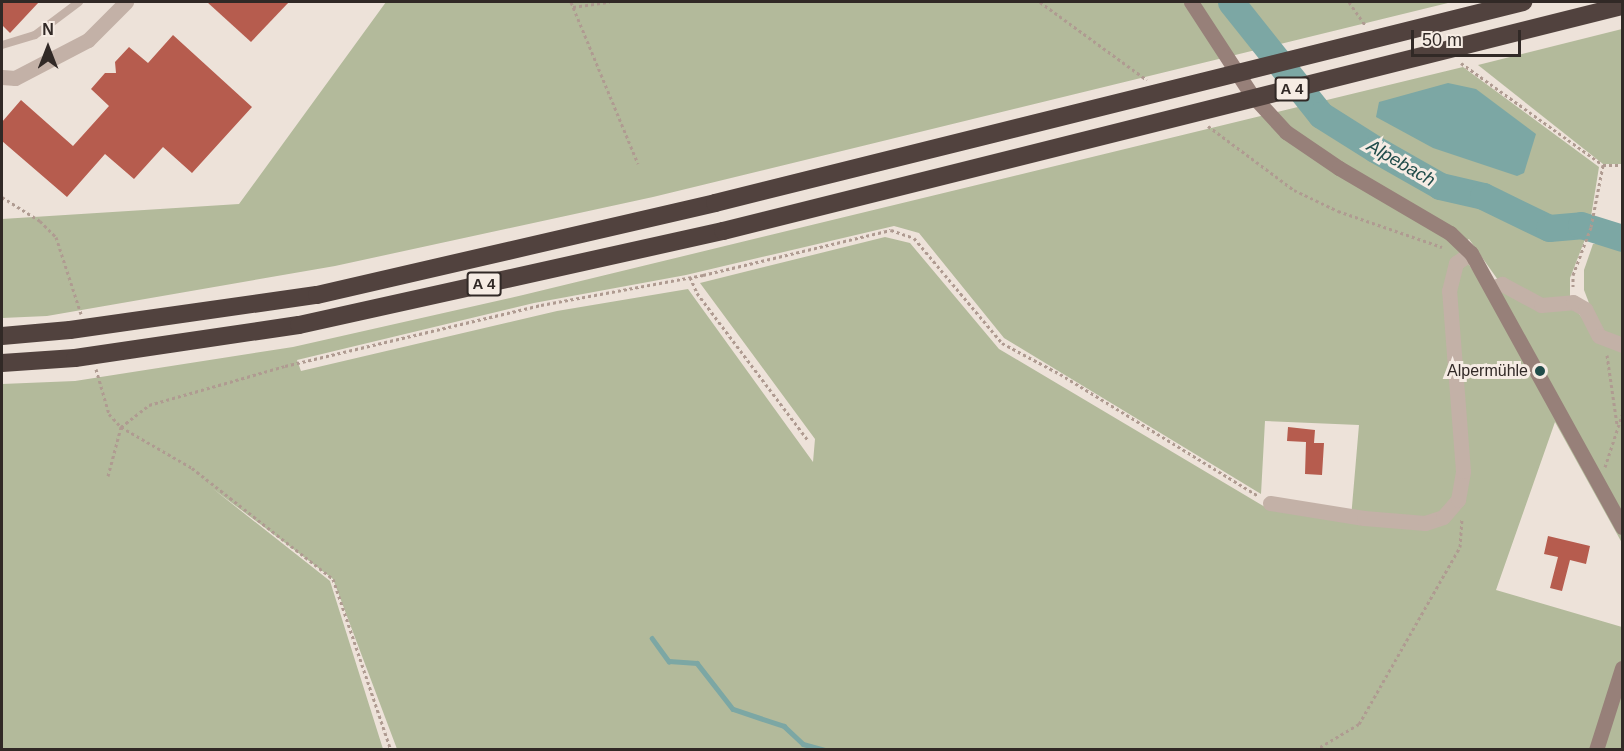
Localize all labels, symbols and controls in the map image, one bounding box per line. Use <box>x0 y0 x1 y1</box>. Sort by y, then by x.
north arrow <box>18 18 78 78</box>
scale bar <box>1414 18 1524 56</box>
text: N <box>42 21 54 38</box>
text: 50 m <box>1422 30 1462 50</box>
road number: A 4 <box>1274 77 1310 101</box>
water label: Alpebach <box>1363 135 1439 191</box>
road number: A 4 <box>466 272 502 296</box>
place label: Alpermühle <box>1447 361 1528 381</box>
marker: Alpermühle <box>1533 364 1547 378</box>

